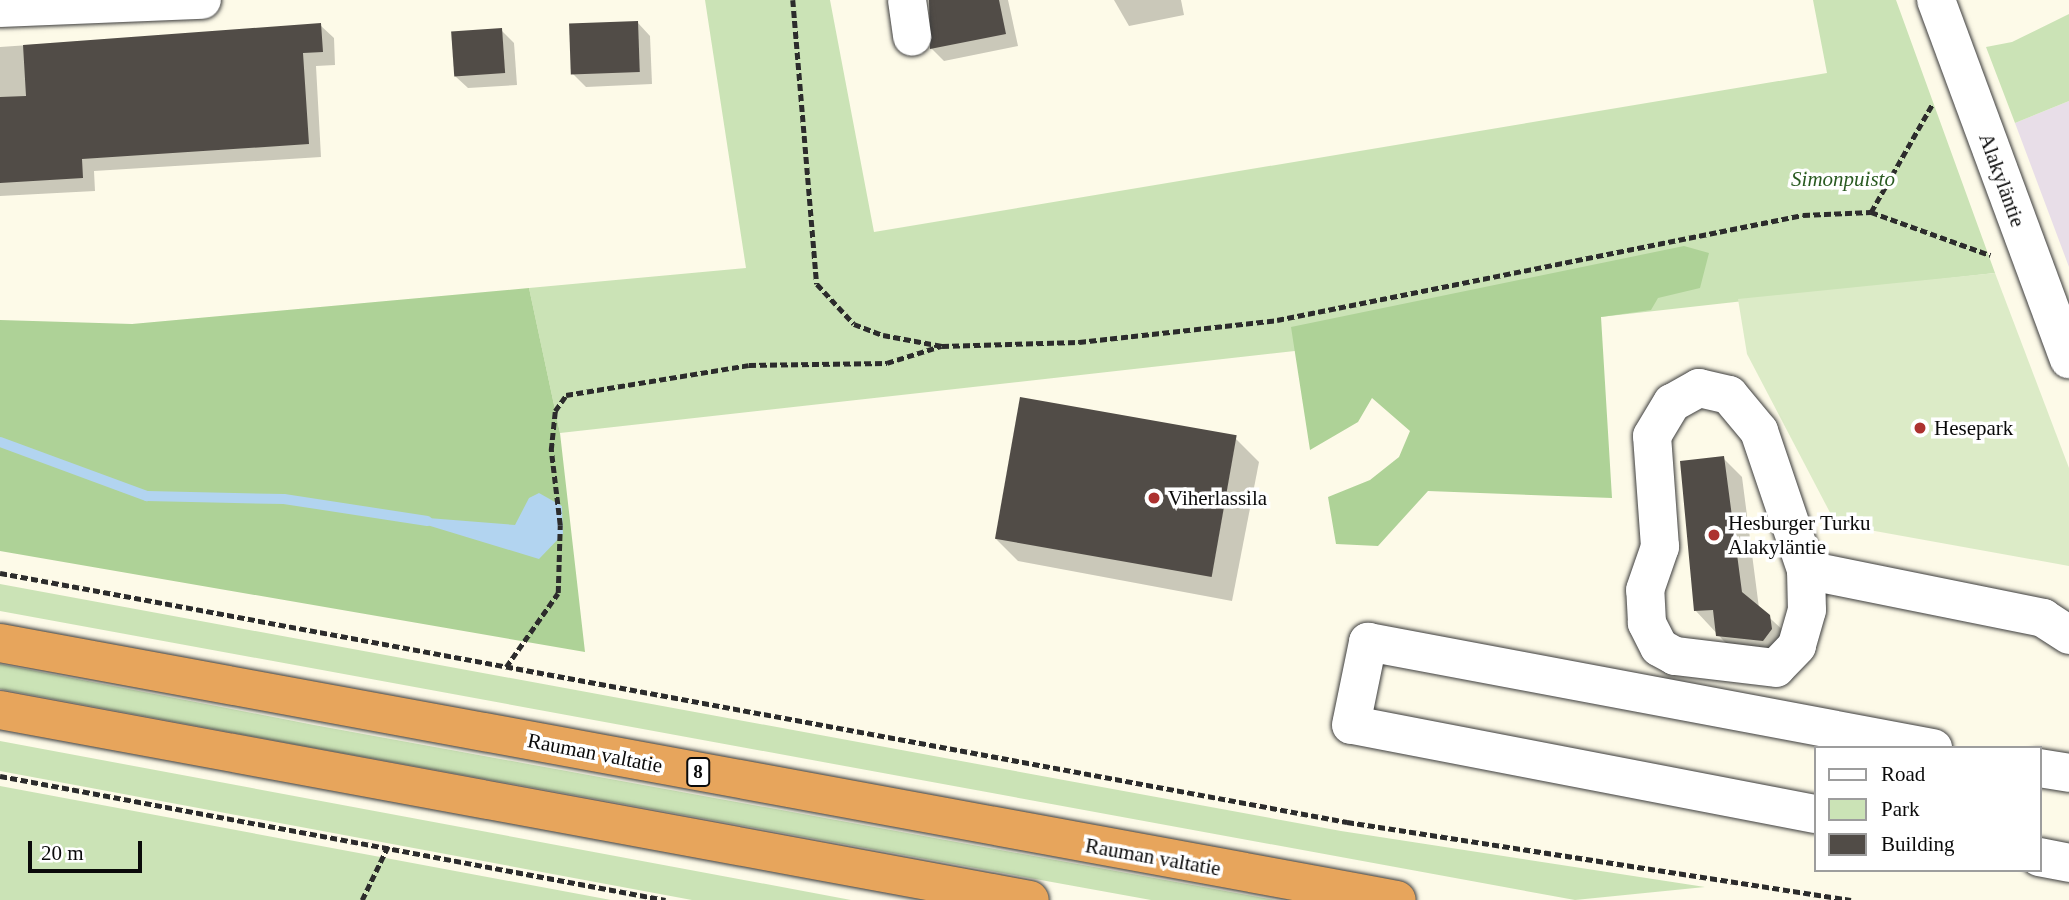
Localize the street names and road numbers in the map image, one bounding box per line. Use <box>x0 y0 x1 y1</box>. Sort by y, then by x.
street label: Alakyläntie <box>1973 130 2031 230</box>
street label: Rauman valtatie <box>525 728 665 778</box>
road number: 8 <box>686 757 710 788</box>
street label: Rauman valtatie <box>1083 833 1223 881</box>

